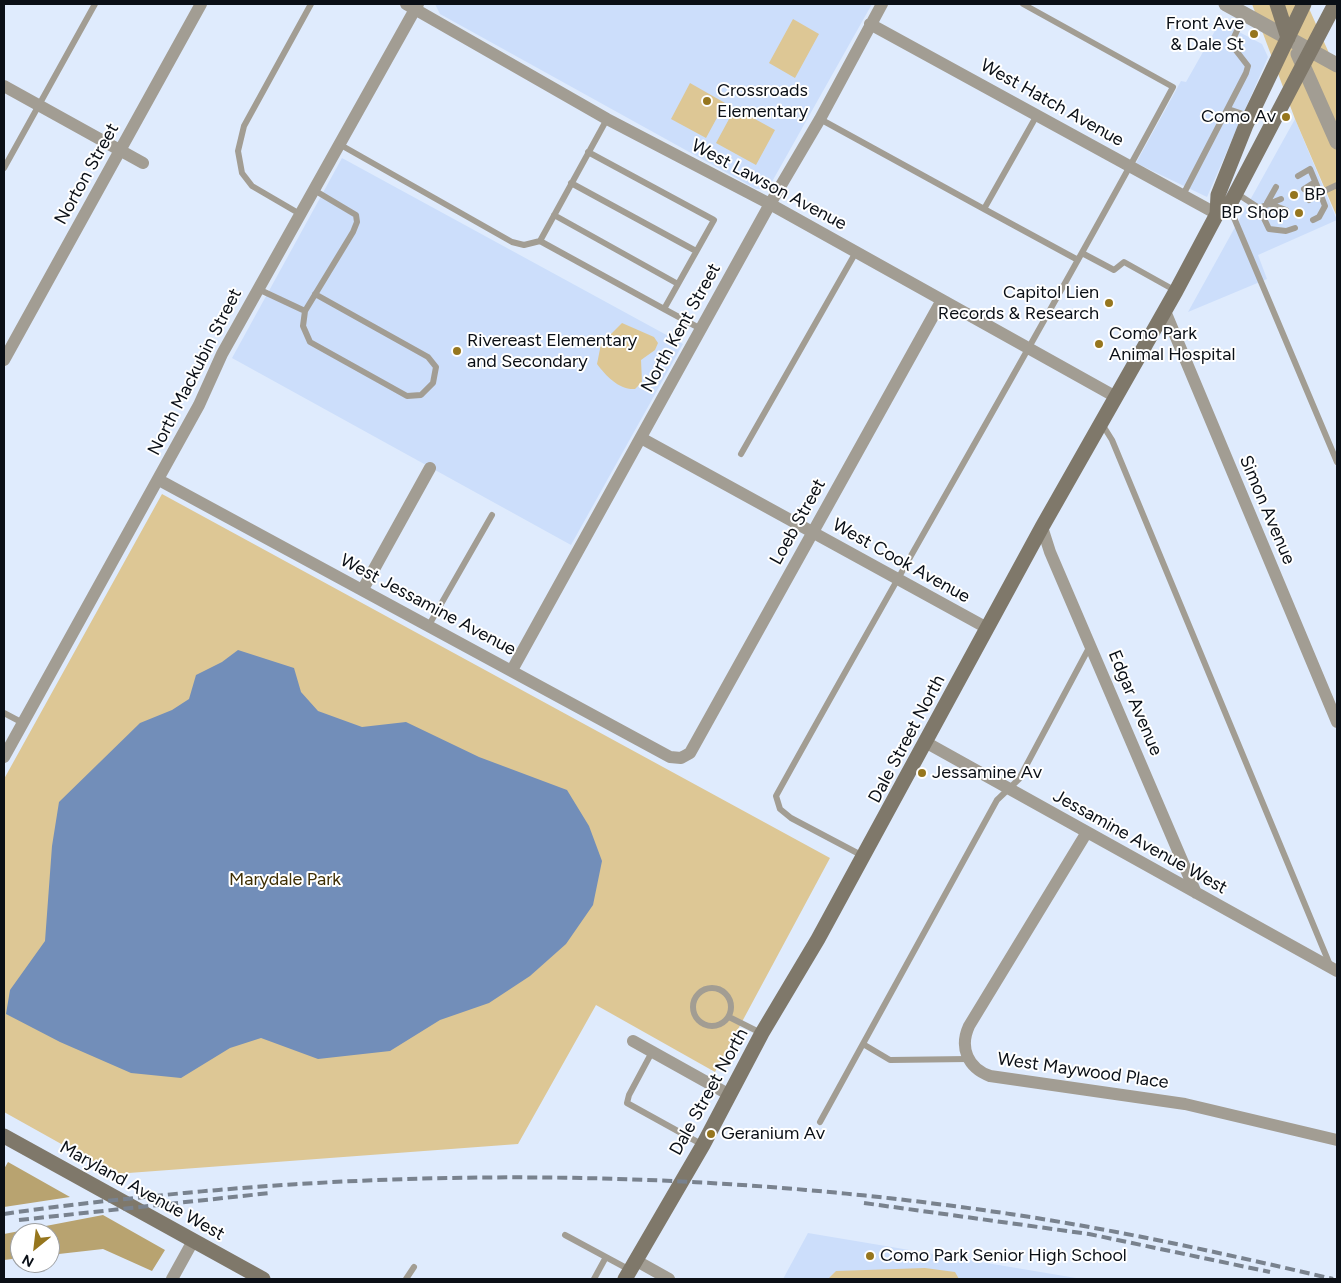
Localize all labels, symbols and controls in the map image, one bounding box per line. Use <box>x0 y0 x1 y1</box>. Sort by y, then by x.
place label: Front Ave & Dale St <box>1166 13 1244 56</box>
marker: Front Ave & Dale St <box>1248 28 1260 40</box>
street label: West Hatch Avenue <box>977 55 1127 151</box>
place label: Crossroads Elementary <box>717 80 808 122</box>
marker: Crossroads Elementary <box>701 95 713 107</box>
place label: Como Av <box>1201 106 1276 128</box>
marker: Como Av <box>1280 111 1292 123</box>
street label: Norton Street <box>50 120 124 228</box>
street label: West Lawson Avenue <box>688 135 850 235</box>
place label: BP <box>1304 184 1325 206</box>
marker: BP <box>1288 189 1300 201</box>
place label: BP Shop <box>1221 202 1289 224</box>
marker: BP Shop <box>1293 207 1305 219</box>
street label: North Kent Street <box>637 260 725 396</box>
place label: Capitol Lien Records & Research <box>938 282 1099 324</box>
street label: North Mackubin Street <box>144 285 246 459</box>
marker: Capitol Lien Records & Research <box>1103 297 1115 309</box>
place label: Como Park Animal Hospital <box>1109 323 1235 366</box>
place label: Rivereast Elementary and Secondary <box>467 330 637 372</box>
marker: Como Park Animal Hospital <box>1093 338 1105 350</box>
marker: Rivereast Elementary and Secondary <box>451 345 463 357</box>
street label: Simon Avenue <box>1234 452 1300 568</box>
street label: Loeb Street <box>766 475 830 569</box>
street label: West Cook Avenue <box>828 514 974 608</box>
street label: West Jessamine Avenue <box>337 550 519 660</box>
street label: Edgar Avenue <box>1103 647 1167 759</box>
street label: Dale Street North <box>864 671 950 807</box>
place label: Jessamine Av <box>932 762 1042 784</box>
marker: Jessamine Av <box>916 767 928 779</box>
street label: Jessamine Avenue West <box>1049 785 1231 899</box>
park label: Marydale Park <box>229 869 341 891</box>
street label: Dale Street North <box>665 1025 753 1159</box>
street label: West Maywood Place <box>996 1048 1170 1094</box>
place label: Geranium Av <box>721 1123 825 1145</box>
marker: Geranium Av <box>705 1128 717 1140</box>
street label: Maryland Avenue West <box>56 1137 228 1245</box>
north arrow <box>10 1223 60 1273</box>
place label: Como Park Senior High School <box>880 1245 1127 1267</box>
marker: Como Park Senior High School <box>864 1250 876 1262</box>
text: N <box>19 1251 37 1271</box>

